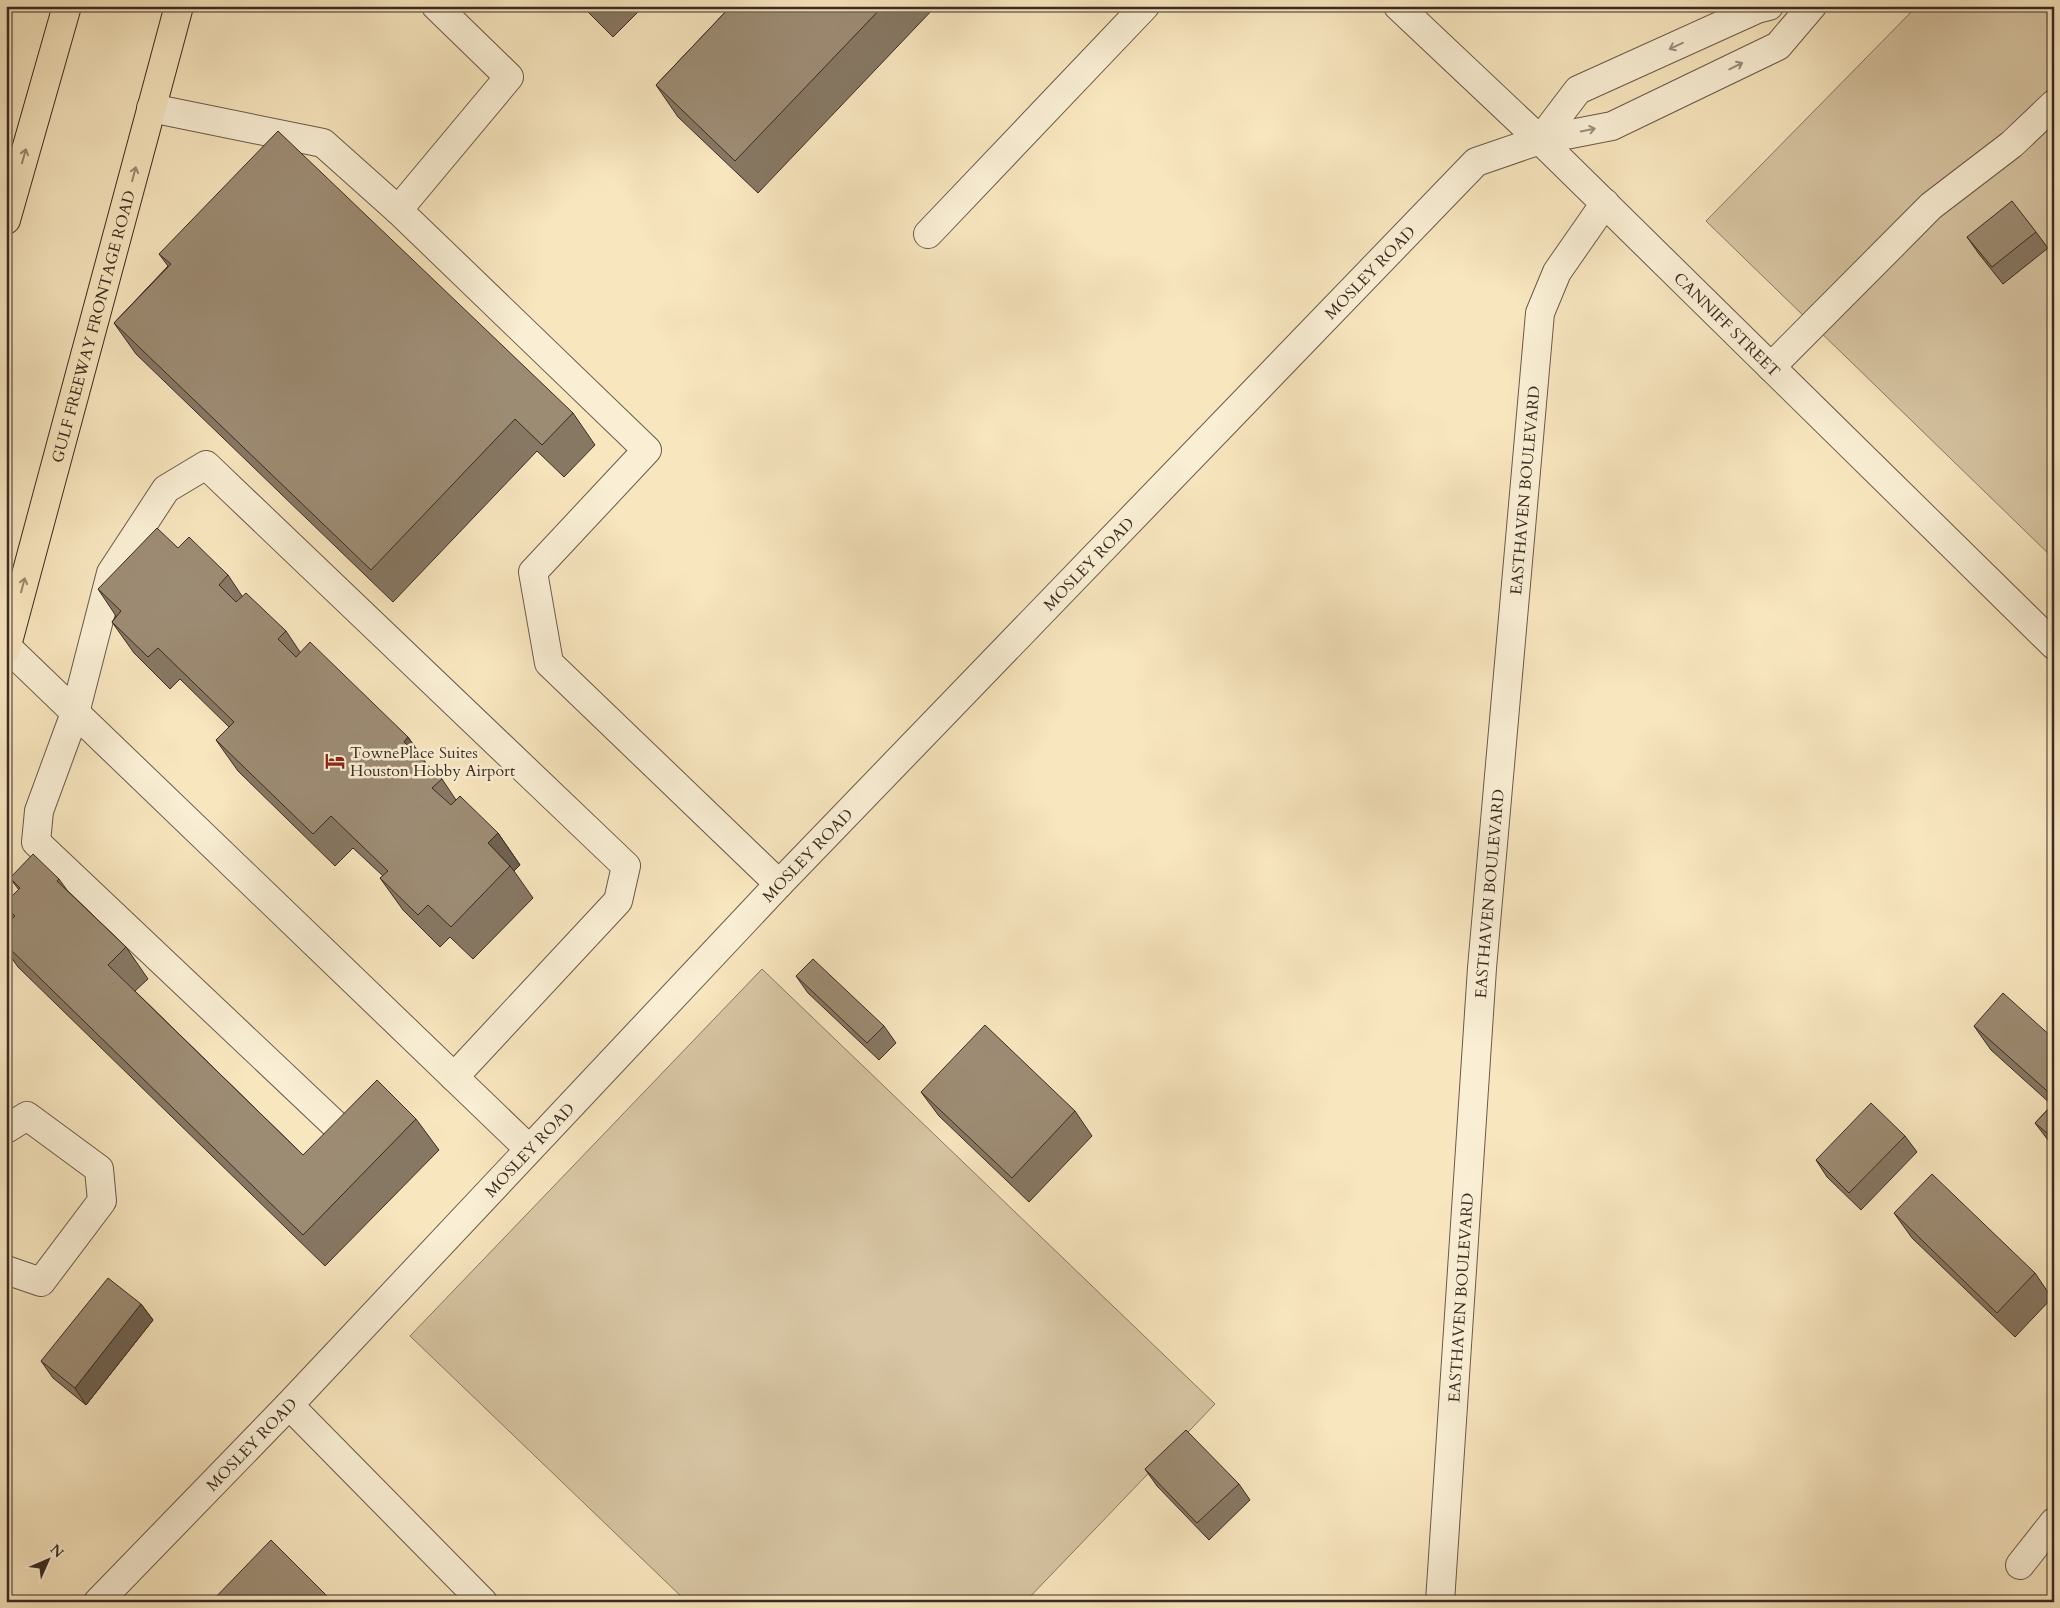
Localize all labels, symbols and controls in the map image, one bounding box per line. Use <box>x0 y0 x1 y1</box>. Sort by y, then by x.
one-way arrow <box>1669 41 1684 51</box>
one-way arrow <box>1728 60 1743 70</box>
one-way arrow <box>1580 125 1596 135</box>
one-way arrow <box>20 148 30 164</box>
one-way arrow <box>129 167 139 183</box>
street label: GULF FREEWAY FRONTAGE ROAD <box>47 188 141 465</box>
street label: MOSLEY ROAD <box>1320 221 1421 324</box>
street label: CANNIFF STREET <box>1669 268 1785 382</box>
street label: EASTHAVEN BOULEVARD <box>1505 385 1546 596</box>
street label: MOSLEY ROAD <box>1039 513 1139 616</box>
one-way arrow <box>19 577 29 593</box>
place label: TownePlace Suites Houston Hobby Airport <box>350 742 515 782</box>
hotel icon: TownePlace Suites Houston Hobby Airport <box>324 750 346 772</box>
street label: EASTHAVEN BOULEVARD <box>1470 788 1510 999</box>
street label: MOSLEY ROAD <box>758 804 858 907</box>
street label: MOSLEY ROAD <box>480 1098 580 1202</box>
street label: EASTHAVEN BOULEVARD <box>1443 1192 1479 1403</box>
street label: MOSLEY ROAD <box>201 1393 302 1496</box>
north arrow <box>22 1536 72 1586</box>
text: N <box>46 1540 68 1562</box>

